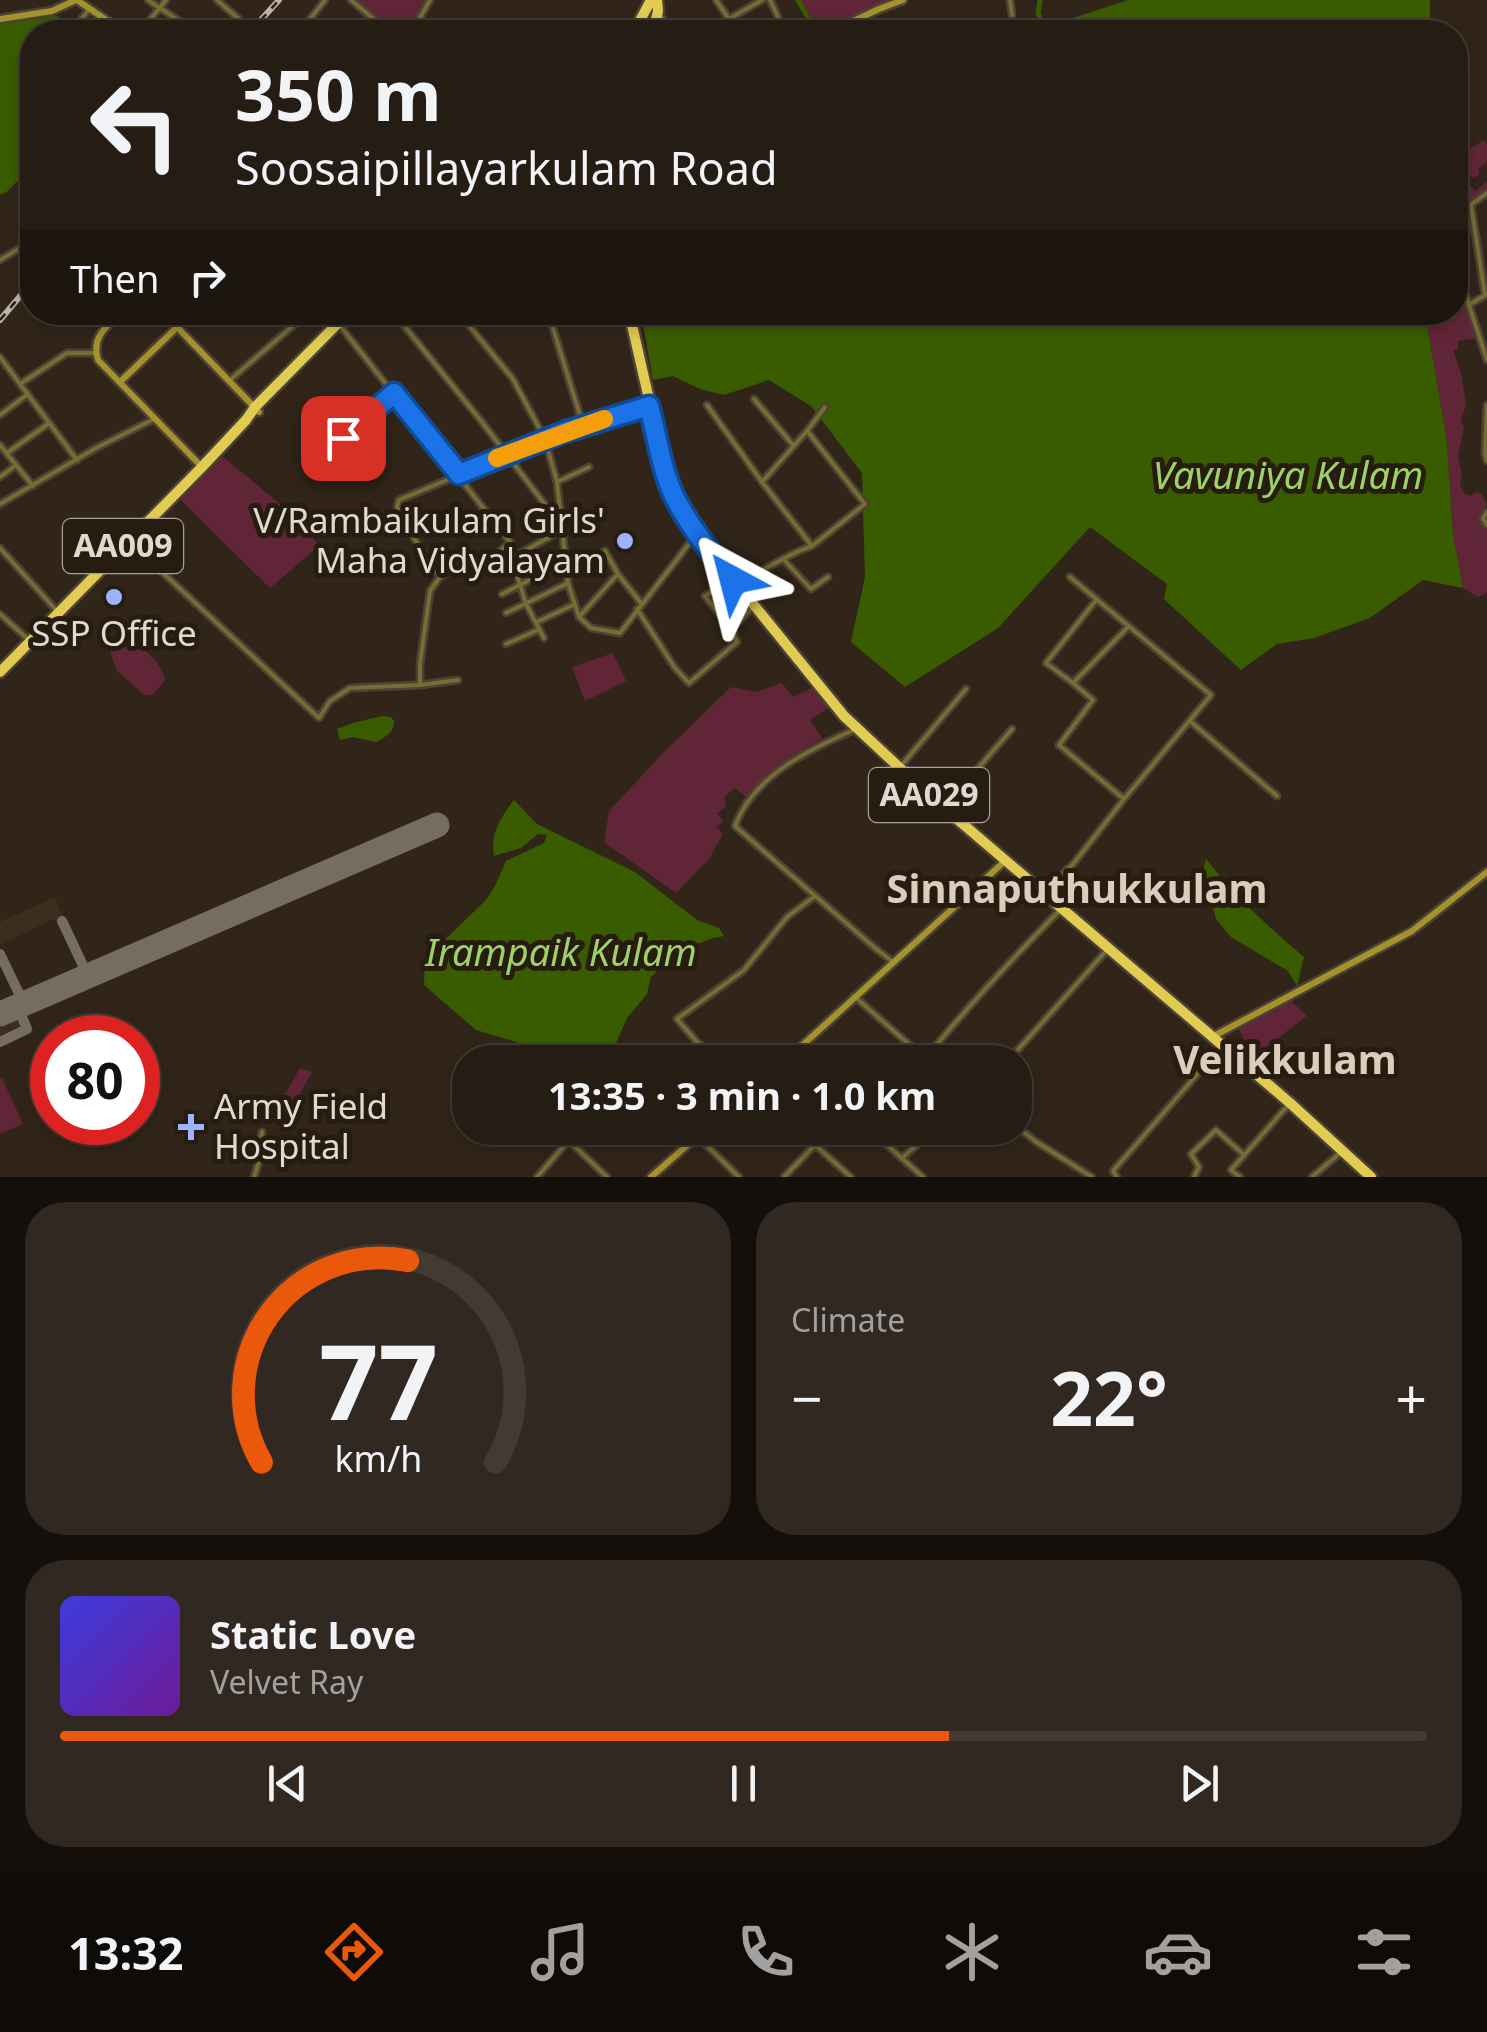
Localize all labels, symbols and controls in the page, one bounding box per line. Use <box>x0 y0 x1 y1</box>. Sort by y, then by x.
text: 350 m <box>235 46 442 142</box>
icon: left <box>70 60 200 190</box>
text: Soosaipillayarkulam Road <box>235 137 778 198</box>
icon: right <box>180 250 235 305</box>
text: Then <box>70 252 160 304</box>
pin <box>301 396 386 481</box>
icon: arrive <box>316 411 371 466</box>
water label: Vavuniya Kulam <box>1153 448 1423 500</box>
place label: V/Rambaikulam Girls' Maha Vidyalayam <box>253 496 605 583</box>
road number: AA009 <box>63 519 183 573</box>
position arrow <box>681 528 785 632</box>
marker: V/Rambaikulam Girls' Maha Vidyalayam <box>614 530 636 552</box>
marker: SSP Office <box>103 586 125 608</box>
place label: SSP Office <box>31 609 197 656</box>
road number: AA029 <box>869 768 989 822</box>
district label: Sinnaputhukkulam <box>886 860 1268 915</box>
water label: Irampaik Kulam <box>424 925 697 977</box>
speed limit sign: 80 <box>30 1015 160 1145</box>
district label: Velikkulam <box>1173 1031 1397 1086</box>
text: 13:35 · 3 min · 1.0 km <box>548 1069 936 1121</box>
place label: Army Field Hospital <box>214 1082 388 1169</box>
marker: Army Field Hospital <box>178 1114 204 1140</box>
text: Climate <box>791 1298 905 1341</box>
text: 77 <box>319 1309 437 1450</box>
text: 22° <box>1050 1346 1168 1448</box>
text: − <box>791 1360 822 1435</box>
text: + <box>1396 1360 1427 1435</box>
text: km/h <box>334 1434 422 1482</box>
text: Static Love <box>210 1608 416 1660</box>
text: Velvet Ray <box>210 1660 363 1703</box>
icon: previous <box>260 1756 315 1811</box>
icon: pause <box>716 1756 771 1811</box>
icon: next <box>1172 1756 1227 1811</box>
icon: directions <box>319 1917 389 1987</box>
icon: music <box>525 1917 595 1987</box>
icon: phone <box>731 1917 801 1987</box>
icon: climate <box>937 1917 1007 1987</box>
icon: car <box>1143 1917 1213 1987</box>
icon: filters <box>1349 1917 1419 1987</box>
text: 13:32 <box>68 1922 184 1983</box>

